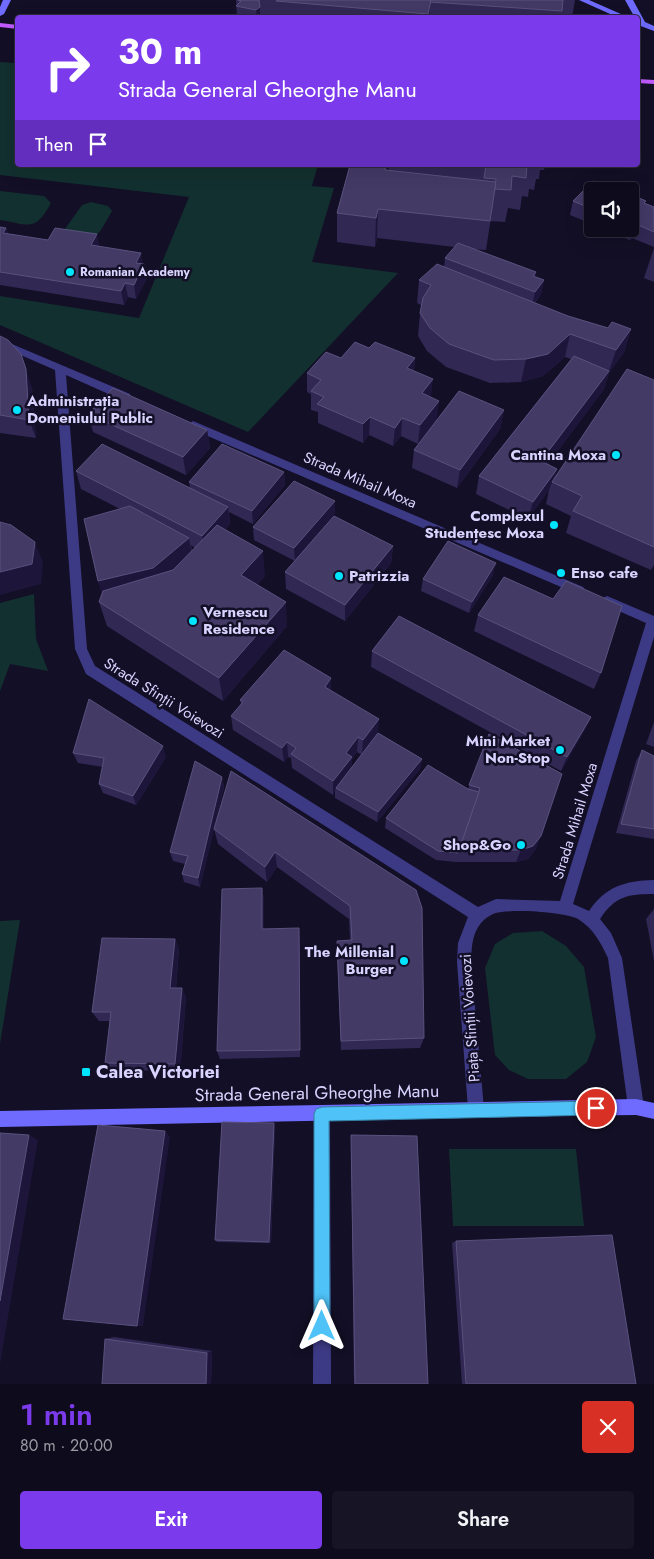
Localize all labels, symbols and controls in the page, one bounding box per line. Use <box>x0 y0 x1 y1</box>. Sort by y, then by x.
text: 30 m <box>118 27 202 77</box>
icon: right <box>35 35 100 100</box>
text: Strada General Gheorghe Manu <box>118 73 417 105</box>
icon: arrive <box>84 130 112 158</box>
text: Then <box>35 131 74 158</box>
map controls <box>584 182 639 237</box>
button: sound <box>584 182 639 237</box>
place label: Romanian Academy <box>80 263 191 281</box>
marker: Romanian Academy <box>64 266 76 278</box>
place label: Administrația Domeniului Public <box>26 390 153 429</box>
marker: Administrația Domeniului Public <box>11 404 23 416</box>
place label: Cantina Moxa <box>511 444 606 466</box>
street label: Strada Mihail Moxa <box>300 446 420 514</box>
marker: Cantina Moxa <box>610 449 622 461</box>
place label: Complexul Studențesc Moxa <box>425 505 544 544</box>
marker: Complexul Studențesc Moxa <box>548 519 560 531</box>
place label: Enso cafe <box>571 562 639 584</box>
place label: Patrizzia <box>349 565 409 587</box>
marker: Enso cafe <box>555 567 567 579</box>
marker: Patrizzia <box>333 570 345 582</box>
place label: Vernescu Residence <box>202 601 275 640</box>
marker: Vernescu Residence <box>187 615 199 627</box>
street label: Strada Sfinții Voievozi <box>100 652 228 744</box>
place label: Mini Market Non-Stop <box>466 730 550 769</box>
marker: Mini Market Non-Stop <box>554 744 566 756</box>
street label: Strada Mihail Moxa <box>547 760 603 882</box>
place label: Shop&Go <box>443 834 511 856</box>
marker: Shop&Go <box>515 839 527 851</box>
place label: The Millenial Burger <box>305 941 395 980</box>
street label: Piața Sfinții Voievozi <box>455 953 485 1083</box>
marker: The Millenial Burger <box>398 955 410 967</box>
place label: Calea Victoriei <box>96 1059 220 1085</box>
marker: Calea Victoriei <box>80 1066 92 1078</box>
street label: Strada General Gheorghe Manu <box>195 1078 439 1108</box>
pin <box>575 1087 617 1129</box>
icon: arrive <box>582 1094 610 1122</box>
position arrow <box>295 1299 347 1351</box>
text: 1 min <box>20 1393 93 1436</box>
button: close <box>582 1401 634 1453</box>
text: 80 m · 20:00 <box>20 1434 113 1457</box>
button: Exit <box>20 1491 322 1549</box>
button: Share <box>332 1491 634 1549</box>

